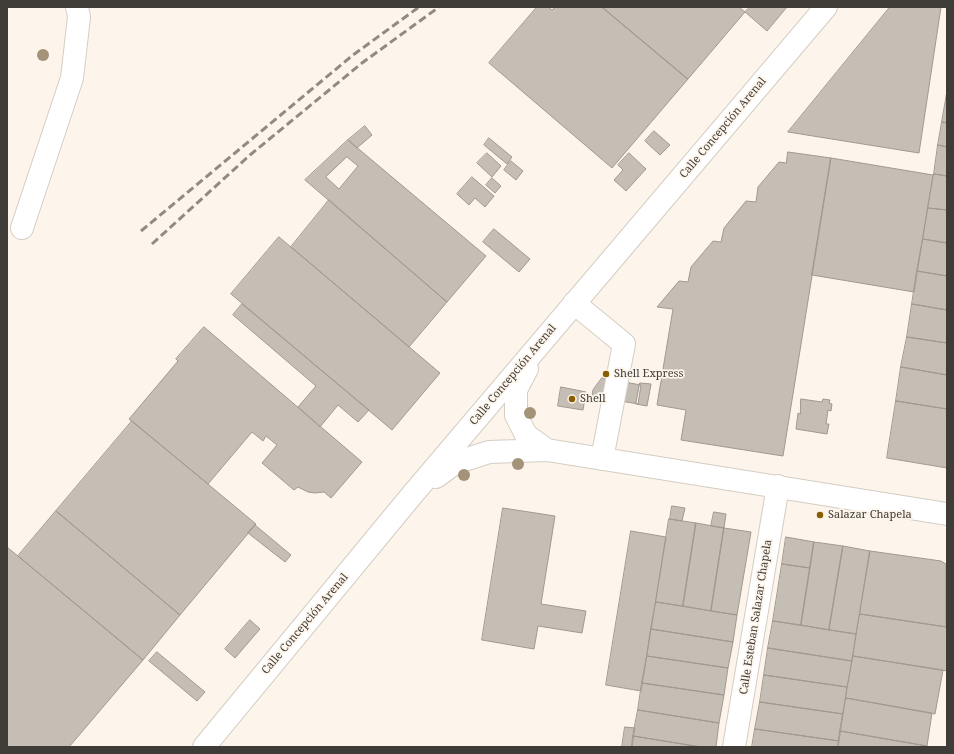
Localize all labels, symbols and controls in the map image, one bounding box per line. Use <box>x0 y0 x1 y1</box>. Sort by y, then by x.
street label: Calle Concepción Arenal <box>677 75 769 181</box>
street label: Calle Concepción Arenal <box>467 322 559 428</box>
place label: Shell Express <box>614 367 683 381</box>
marker: Shell Express <box>601 369 611 379</box>
place label: Shell <box>580 392 606 406</box>
marker: Shell <box>567 394 577 404</box>
place label: Salazar Chapela <box>828 508 912 522</box>
marker: Salazar Chapela <box>815 510 825 520</box>
street label: Calle Esteban Salazar Chapela <box>737 539 775 695</box>
street label: Calle Concepción Arenal <box>259 571 351 677</box>

